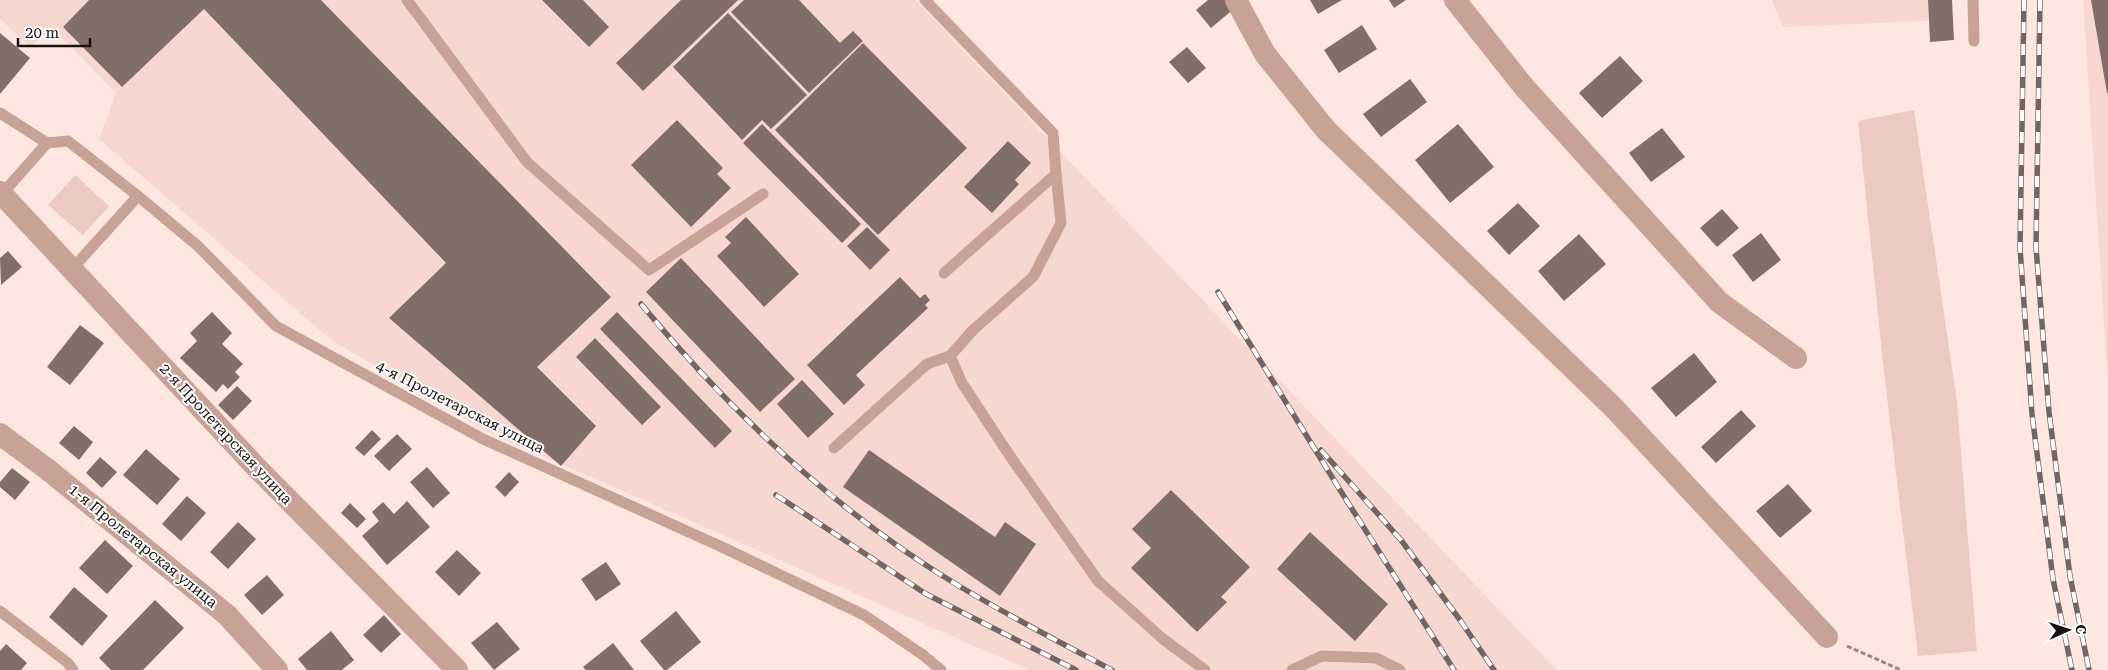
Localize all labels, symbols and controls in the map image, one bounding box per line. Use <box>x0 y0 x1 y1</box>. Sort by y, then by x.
scale bar <box>18 15 90 47</box>
text: 20 m <box>25 24 60 42</box>
street label: 4-я Пролетарская улица <box>373 357 547 457</box>
street label: 2-я Пролетарская улица <box>156 360 296 508</box>
street label: 1-я Пролетарская улица <box>65 480 221 612</box>
north arrow <box>2043 605 2093 655</box>
text: С <box>2073 624 2089 635</box>

